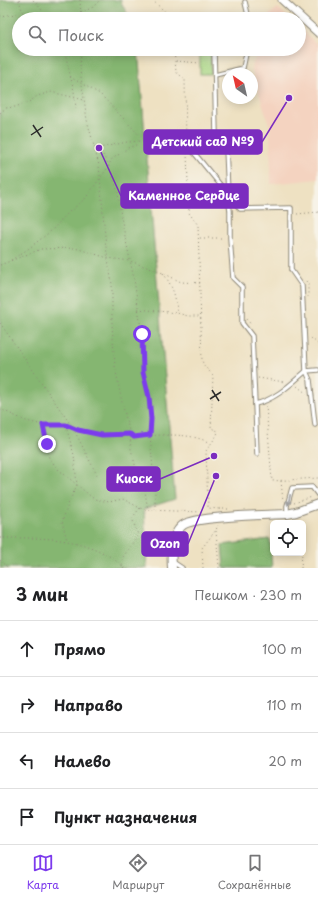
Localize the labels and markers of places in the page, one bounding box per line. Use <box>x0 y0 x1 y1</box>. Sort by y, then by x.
callout: Детский сад №9 <box>144 130 262 154</box>
callout: Каменное Сердце <box>121 184 248 208</box>
callout: Киоск <box>107 467 160 491</box>
callout: Ozon <box>142 532 188 556</box>

